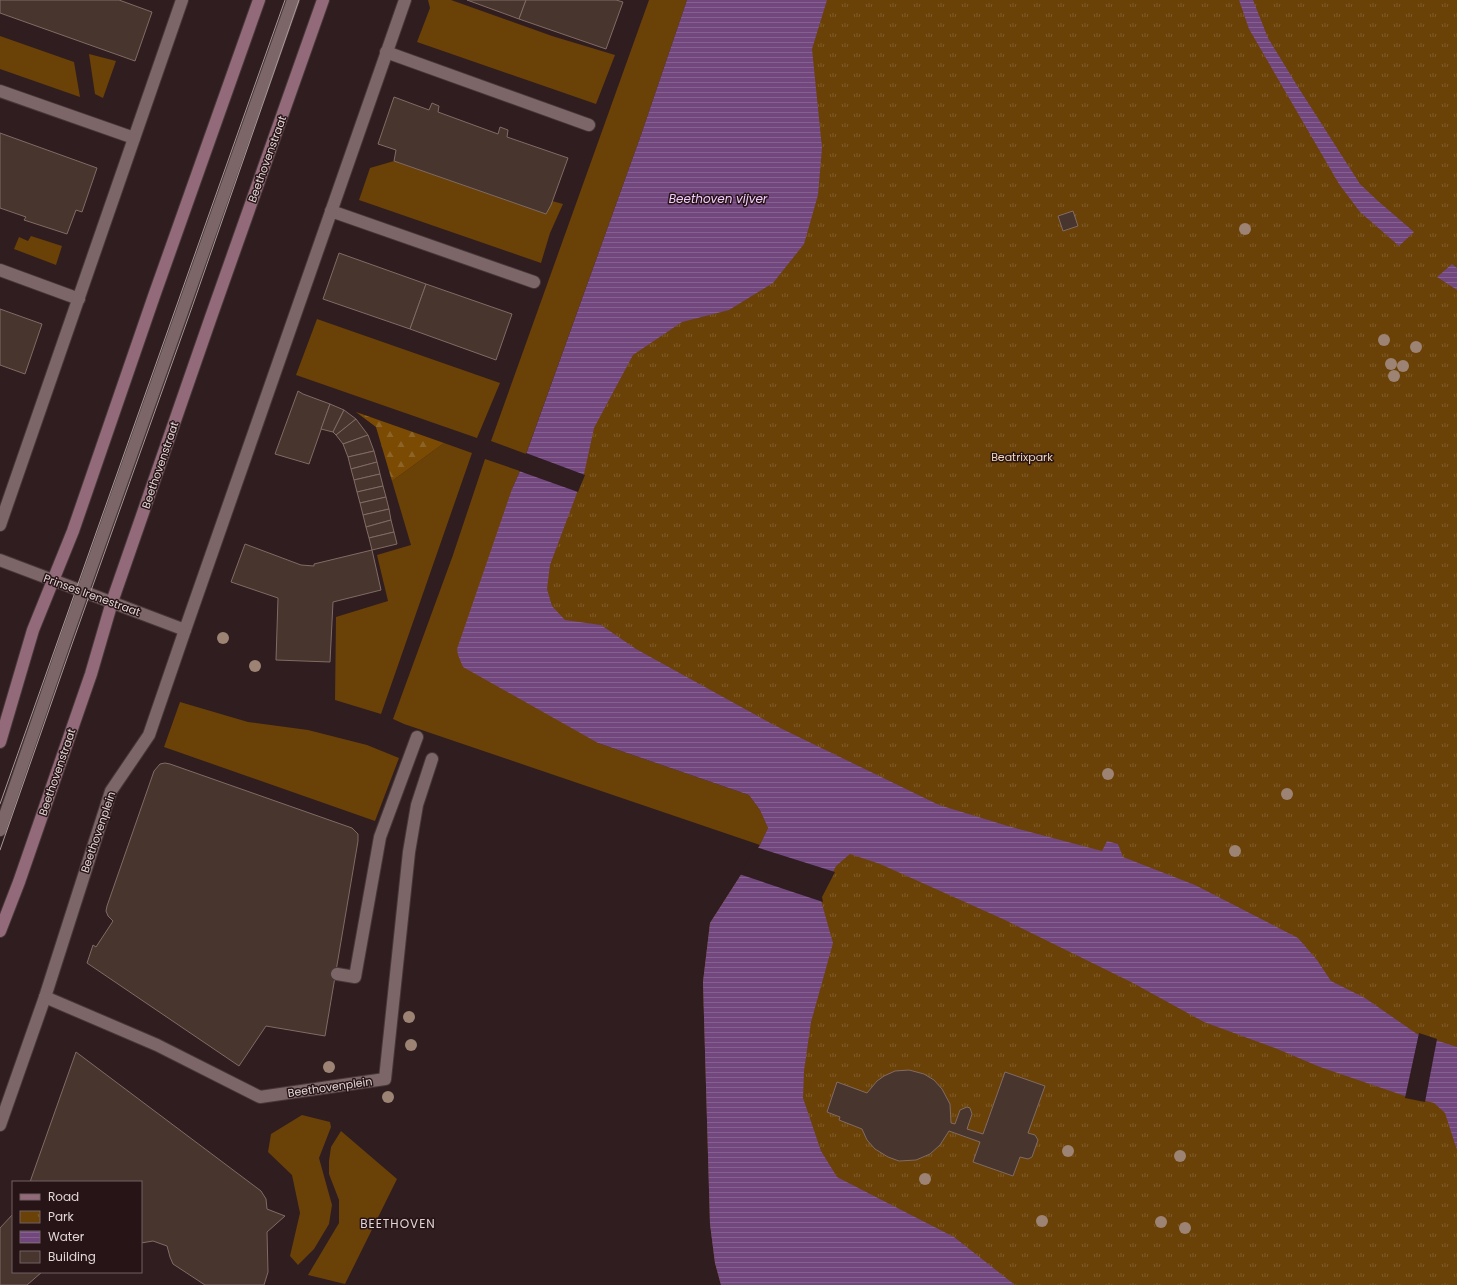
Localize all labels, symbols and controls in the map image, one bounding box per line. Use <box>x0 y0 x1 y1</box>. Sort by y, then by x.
street label: Beethovenstraat <box>244 113 290 205</box>
water label: Beethoven vijver <box>669 190 768 207</box>
street label: Beethovenstraat <box>138 419 182 511</box>
park label: Beatrixpark <box>991 449 1053 465</box>
street label: Prinses Irenestraat <box>41 570 143 620</box>
street label: Beethovenstraat <box>35 726 79 818</box>
street label: Beethovenplein <box>77 789 119 875</box>
street label: Beethovenplein <box>287 1073 373 1101</box>
legend <box>12 1181 142 1273</box>
text: Road <box>48 1188 79 1205</box>
text: Park <box>48 1208 75 1225</box>
district label: BEETHOVEN <box>360 1215 436 1232</box>
text: Water <box>48 1228 85 1245</box>
text: Building <box>48 1248 96 1265</box>

